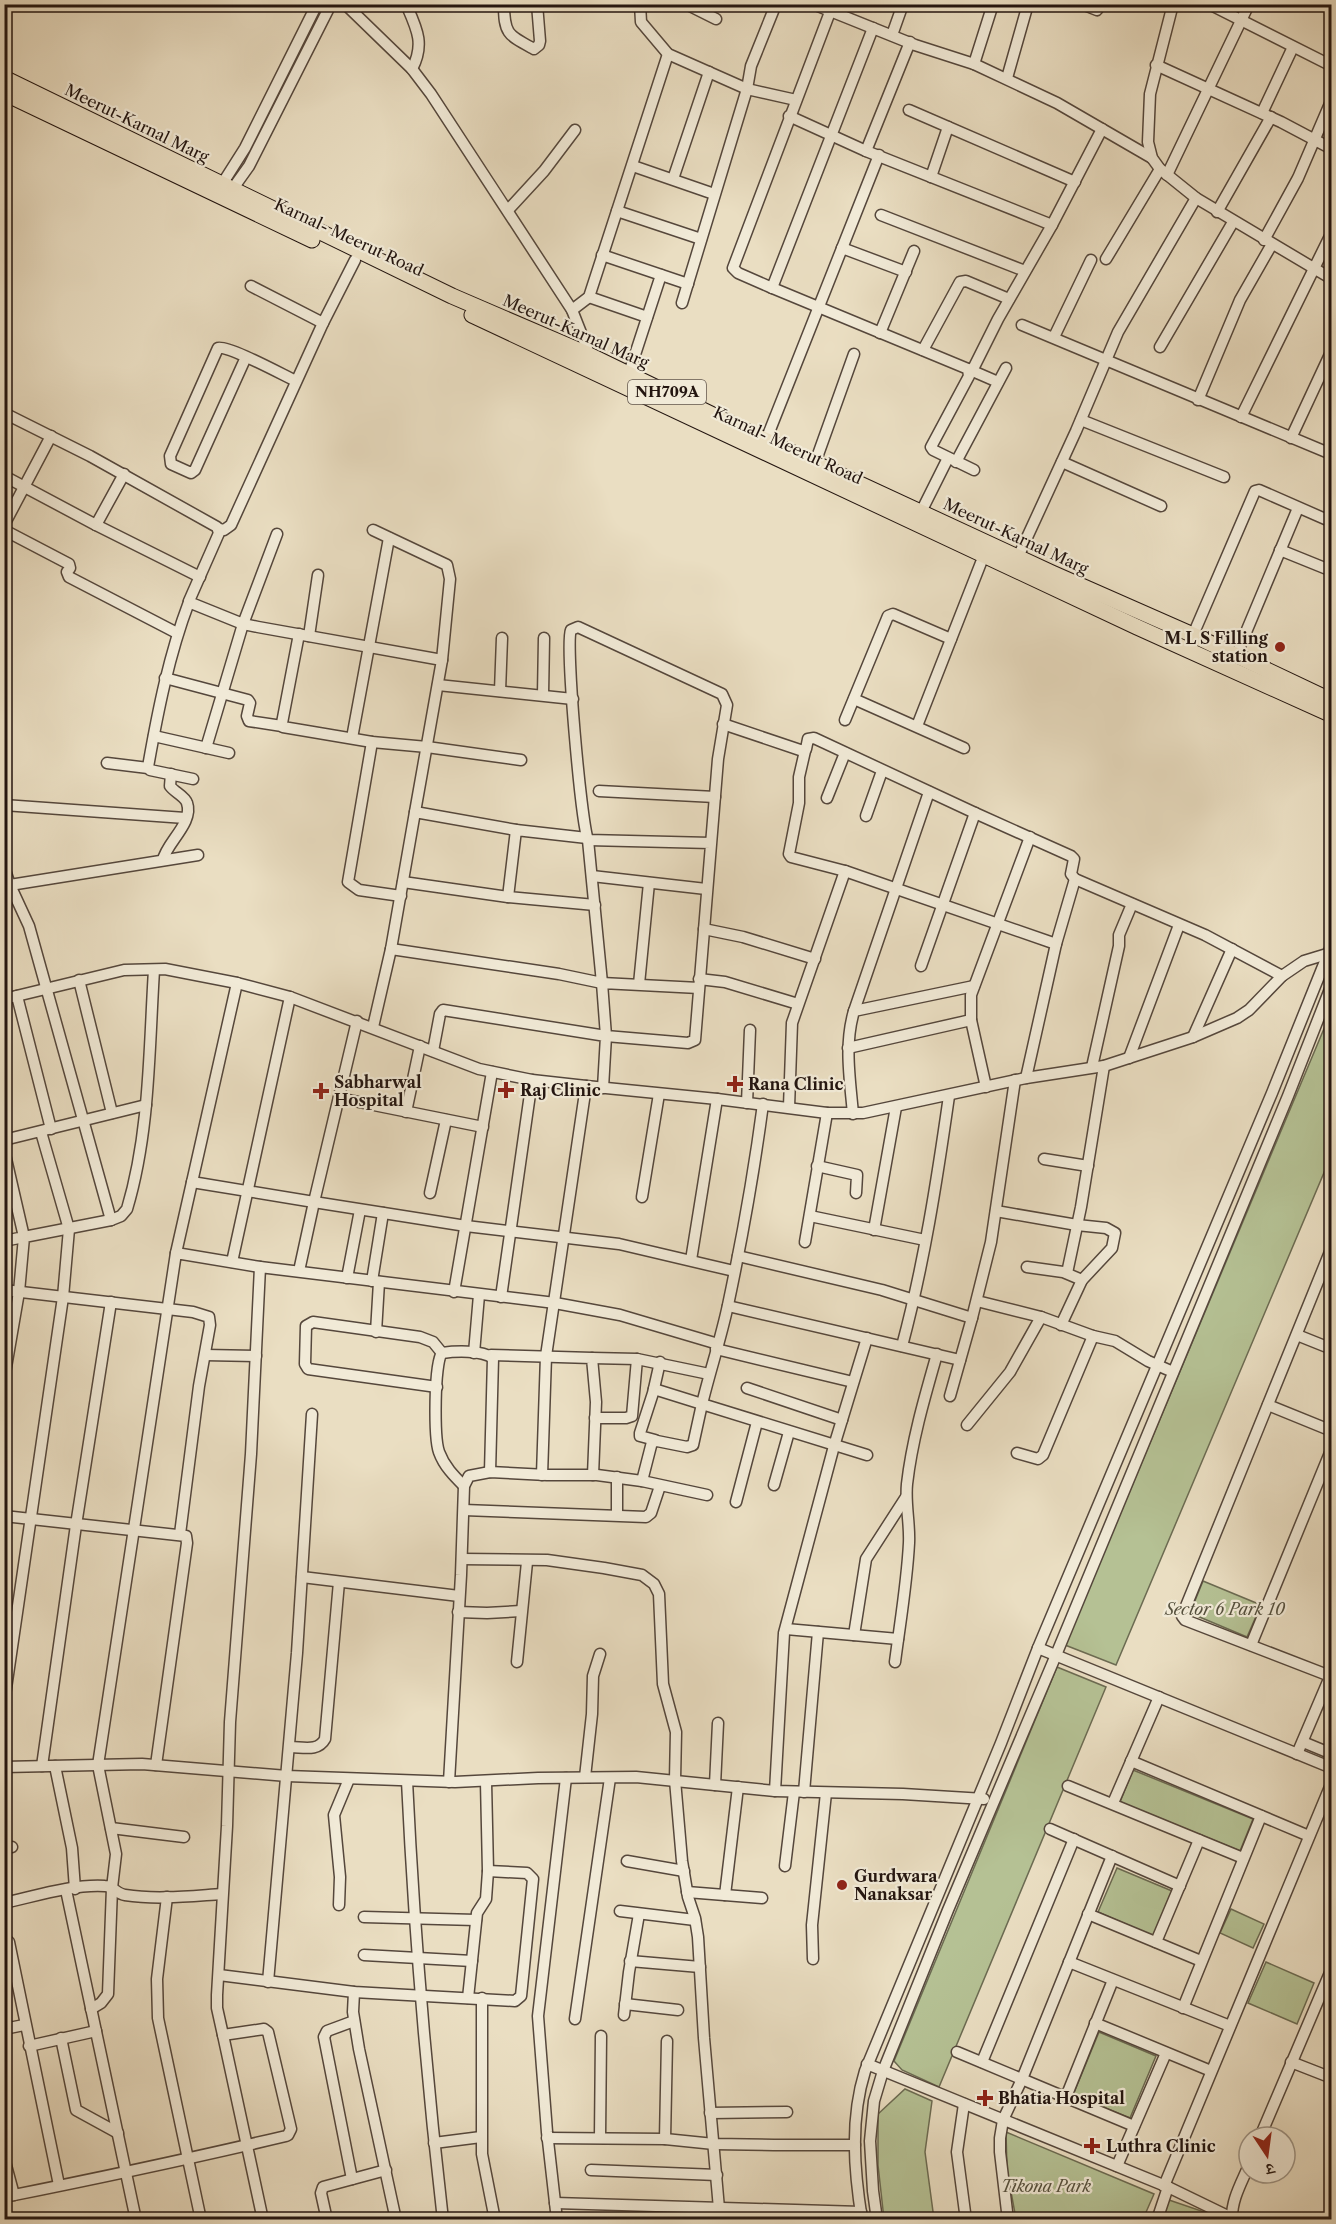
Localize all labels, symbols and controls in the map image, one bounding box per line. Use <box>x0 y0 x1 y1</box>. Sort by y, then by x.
street label: Meerut-Karnal Marg <box>62 79 213 167</box>
street label: Karnal- Meerut Road <box>271 194 427 280</box>
street label: Meerut-Karnal Marg <box>500 290 653 372</box>
road number: NH709A <box>628 380 706 404</box>
street label: Karnal- Meerut Road <box>710 402 866 488</box>
street label: Meerut-Karnal Marg <box>940 494 1092 579</box>
place label: M L S Filling station <box>1164 628 1269 666</box>
marker: M L S Filling station <box>1273 640 1287 654</box>
place label: Sabharwal Hospital <box>334 1072 422 1110</box>
place label: Rana Clinic <box>748 1074 844 1094</box>
marker: Rana Clinic <box>726 1075 744 1093</box>
place label: Raj Clinic <box>520 1080 601 1100</box>
marker: Raj Clinic <box>497 1081 515 1099</box>
marker: Sabharwal Hospital <box>312 1082 330 1100</box>
park label: Sector 6 Park 10 <box>1164 1599 1286 1619</box>
place label: Gurdwara Nanaksar <box>854 1866 938 1904</box>
marker: Gurdwara Nanaksar <box>835 1878 849 1892</box>
place label: Bhatia Hospital <box>998 2088 1125 2108</box>
marker: Bhatia Hospital <box>976 2089 994 2107</box>
north arrow <box>1237 2125 1297 2185</box>
place label: Luthra Clinic <box>1106 2136 1216 2156</box>
marker: Luthra Clinic <box>1083 2137 1101 2155</box>
text: उ <box>1262 2159 1278 2181</box>
park label: Tikona Park <box>1001 2176 1092 2196</box>

